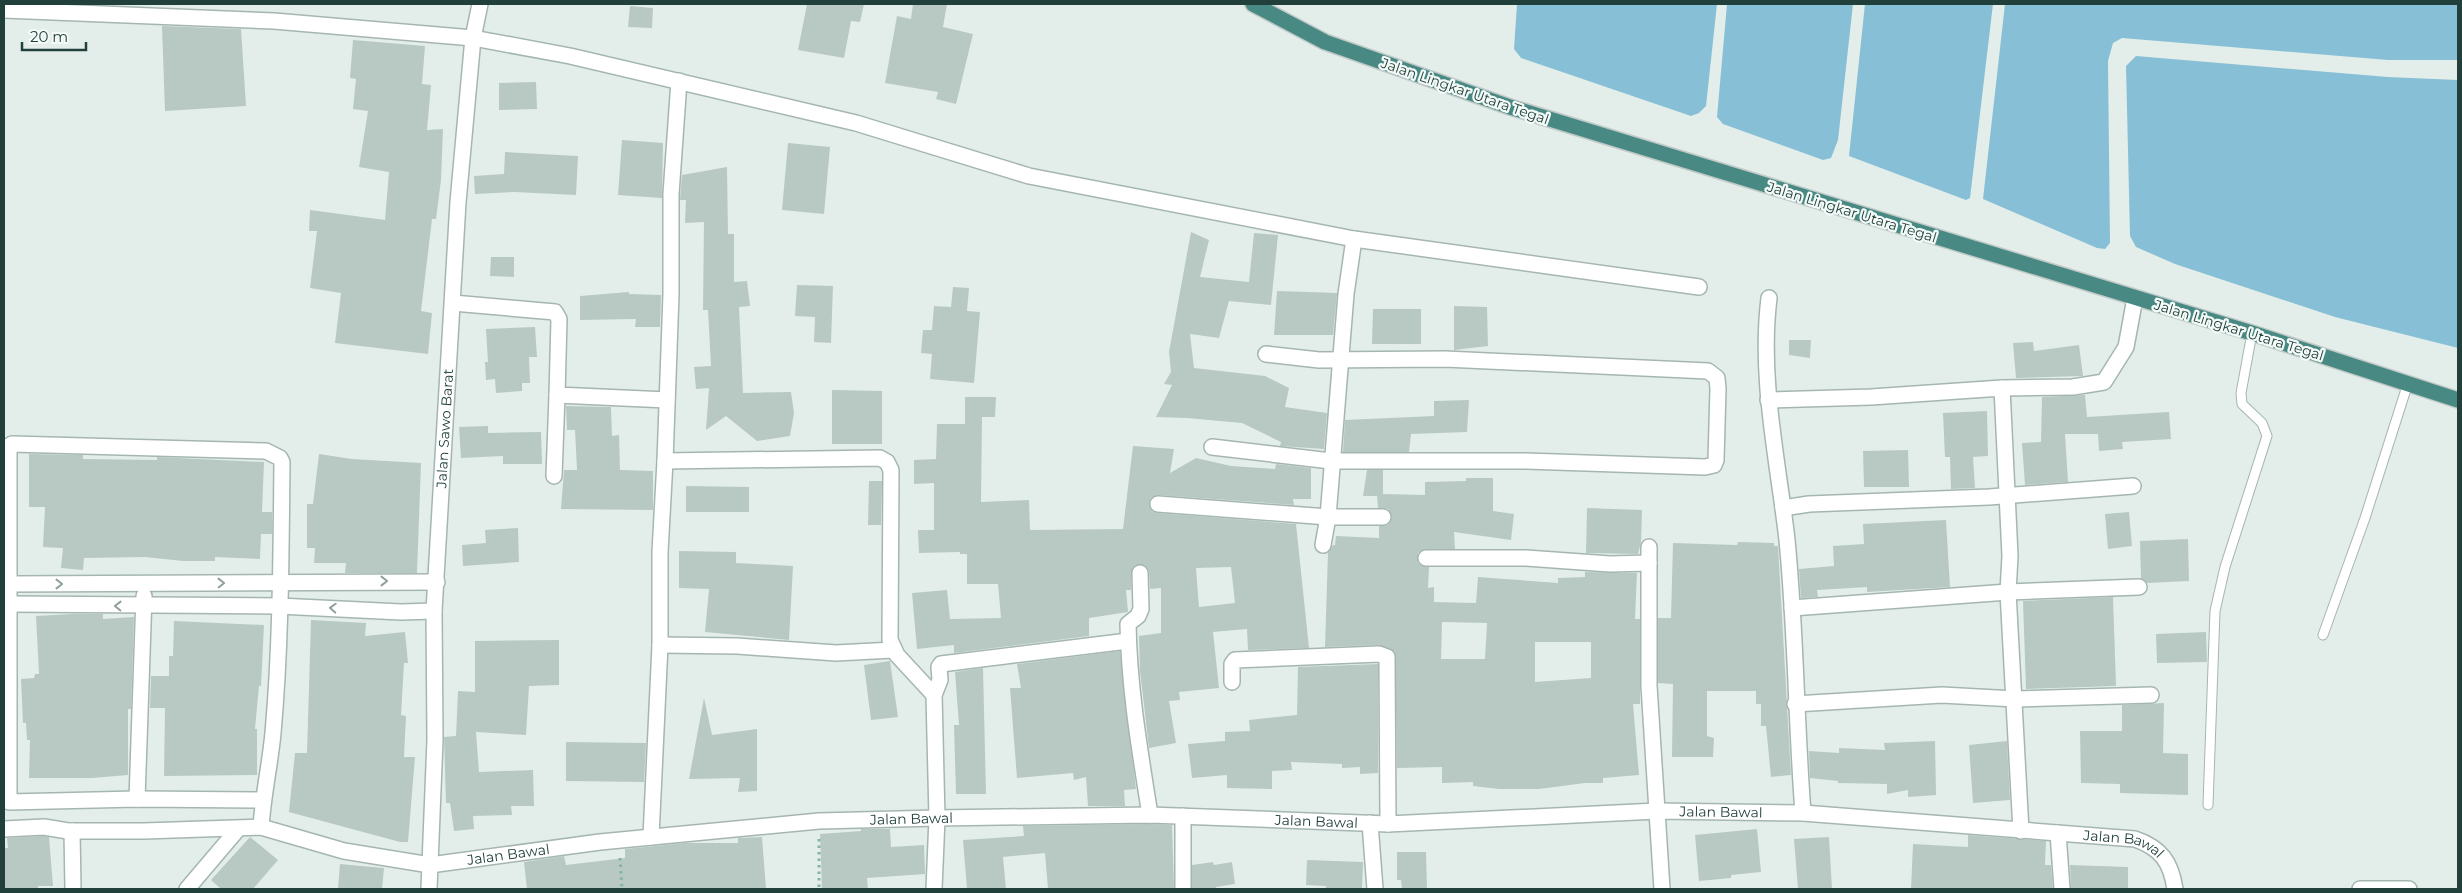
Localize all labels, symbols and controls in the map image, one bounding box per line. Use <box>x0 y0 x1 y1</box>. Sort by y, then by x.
scale bar <box>22 20 86 52</box>
text: 20 m <box>30 27 68 46</box>
street label: Jalan Lingkar Utara Tegal <box>1378 53 1551 128</box>
street label: Jalan Lingkar Utara Tegal <box>1764 177 1939 246</box>
street label: Jalan Lingkar Utara Tegal <box>2151 295 2326 364</box>
street label: Jalan Sawo Barat <box>432 368 457 490</box>
one-way arrow <box>380 576 388 586</box>
one-way arrow <box>218 578 225 588</box>
one-way arrow <box>55 579 63 589</box>
one-way arrow <box>114 601 122 611</box>
one-way arrow <box>329 603 337 614</box>
street label: Jalan Bawal <box>1678 802 1763 821</box>
street label: Jalan Bawal <box>869 809 953 829</box>
street label: Jalan Bawal <box>1273 811 1358 832</box>
street label: Jalan Bawal <box>2082 826 2168 861</box>
street label: Jalan Bawal <box>465 840 551 869</box>

